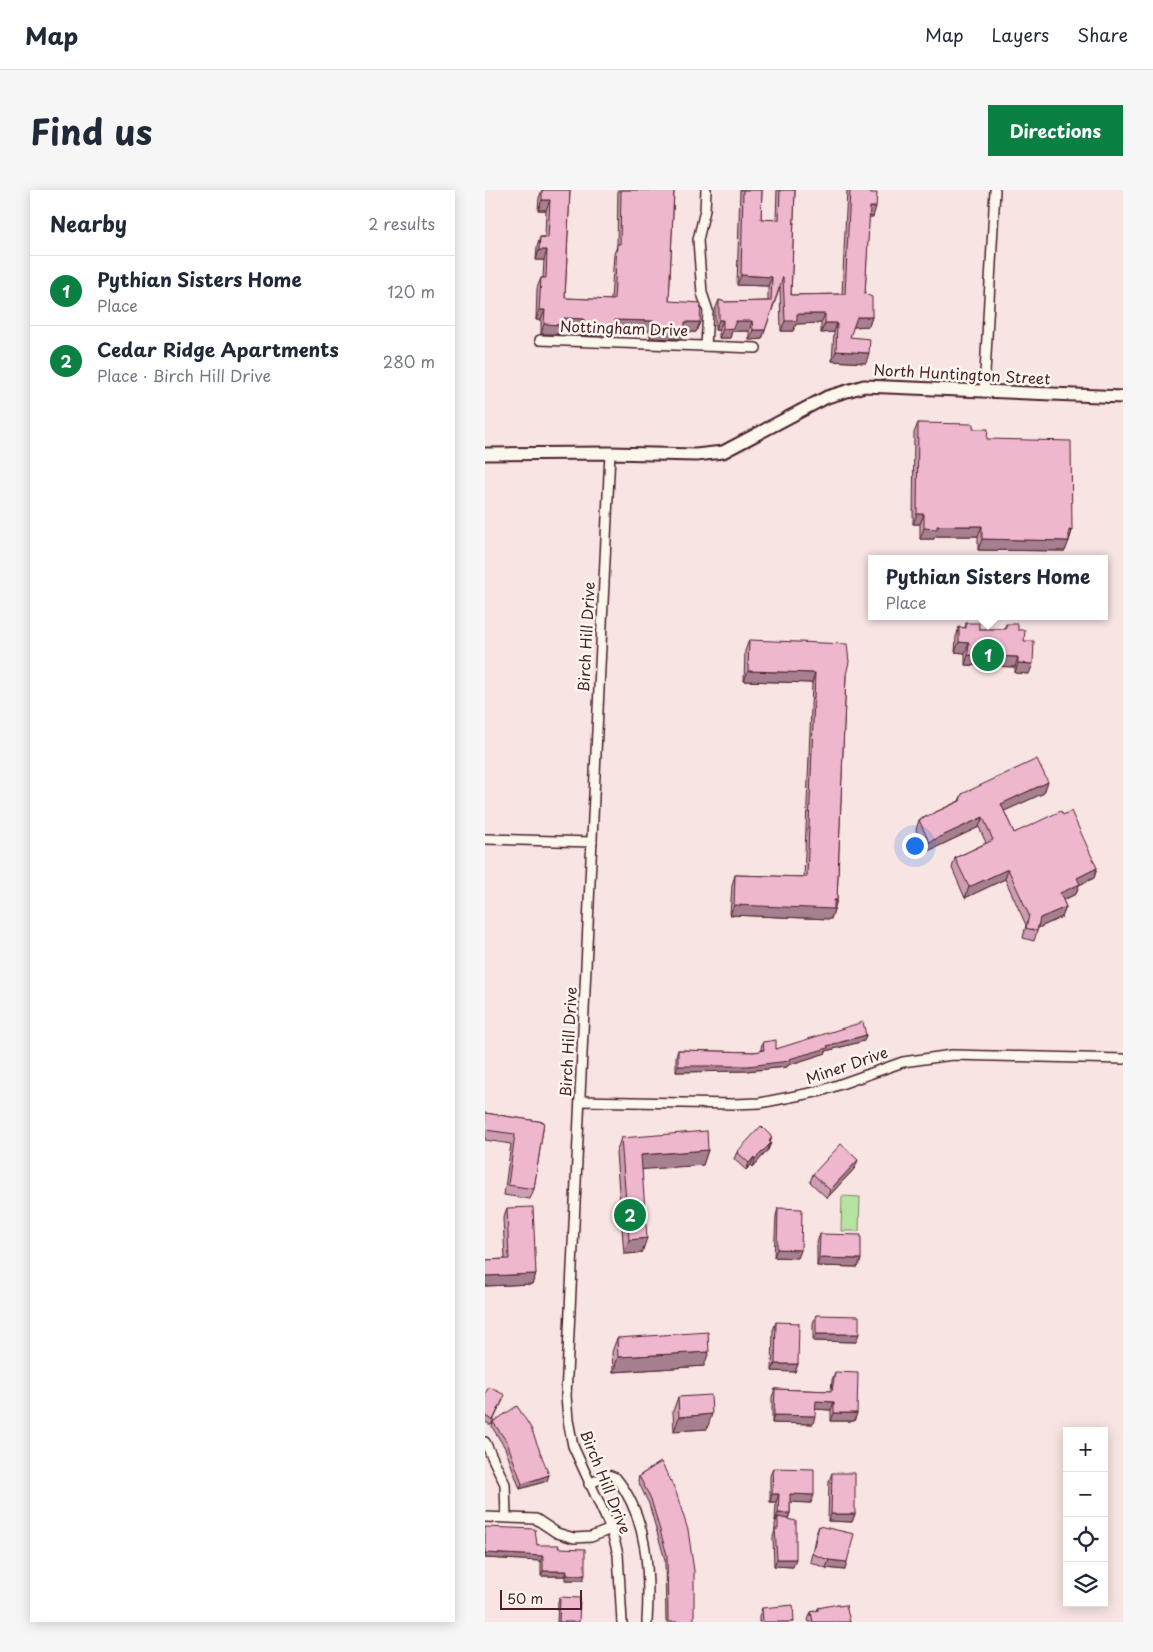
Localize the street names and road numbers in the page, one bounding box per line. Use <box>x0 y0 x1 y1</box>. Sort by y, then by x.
street label: Nottingham Drive <box>560 314 689 341</box>
street label: North Huntington Street <box>873 357 1051 390</box>
street label: Birch Hill Drive <box>571 581 600 693</box>
street label: Birch Hill Drive <box>553 986 582 1098</box>
street label: Miner Drive <box>802 1040 891 1089</box>
street label: Birch Hill Drive <box>575 1426 638 1537</box>

